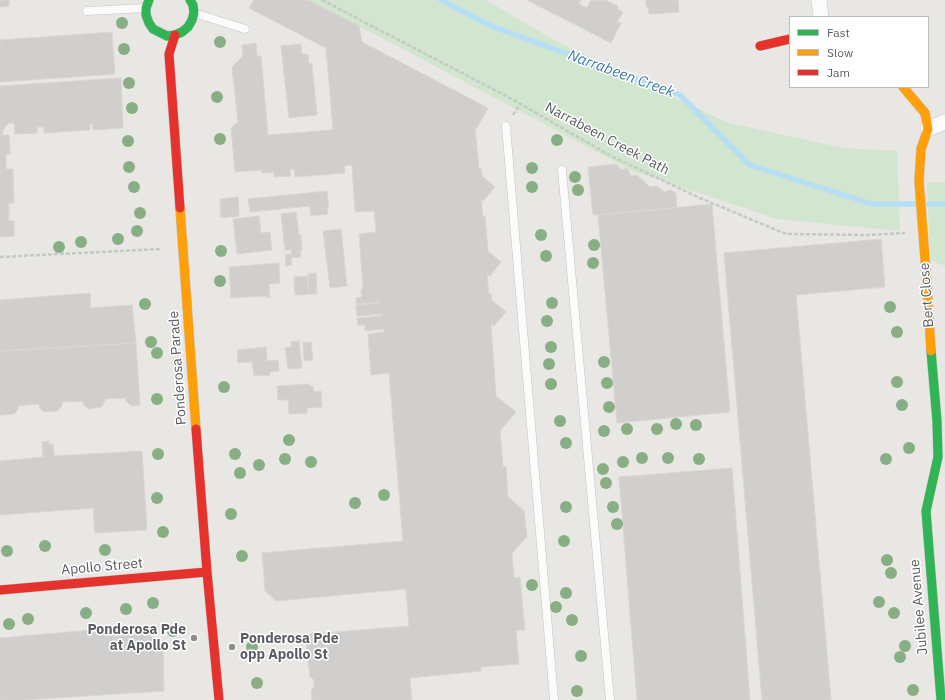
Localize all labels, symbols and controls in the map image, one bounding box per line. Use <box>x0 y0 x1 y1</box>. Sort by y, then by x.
legend <box>789 16 929 88</box>
text: Fast <box>827 25 850 40</box>
text: Slow <box>827 45 853 60</box>
water label: Narrabeen Creek <box>565 46 677 102</box>
text: Jam <box>827 65 850 80</box>
street label: Narrabeen Creek Path <box>542 99 672 179</box>
street label: Bert Close <box>916 262 938 328</box>
street label: Ponderosa Parade <box>166 310 190 426</box>
street label: Apollo Street <box>60 555 144 579</box>
street label: Jubilee Avenue <box>906 558 932 656</box>
place label: Ponderosa Pde at Apollo St <box>87 622 186 654</box>
place label: Ponderosa Pde opp Apollo St <box>240 631 339 664</box>
marker: Ponderosa Pde at Apollo St <box>189 633 199 643</box>
marker: Ponderosa Pde opp Apollo St <box>227 642 237 652</box>

